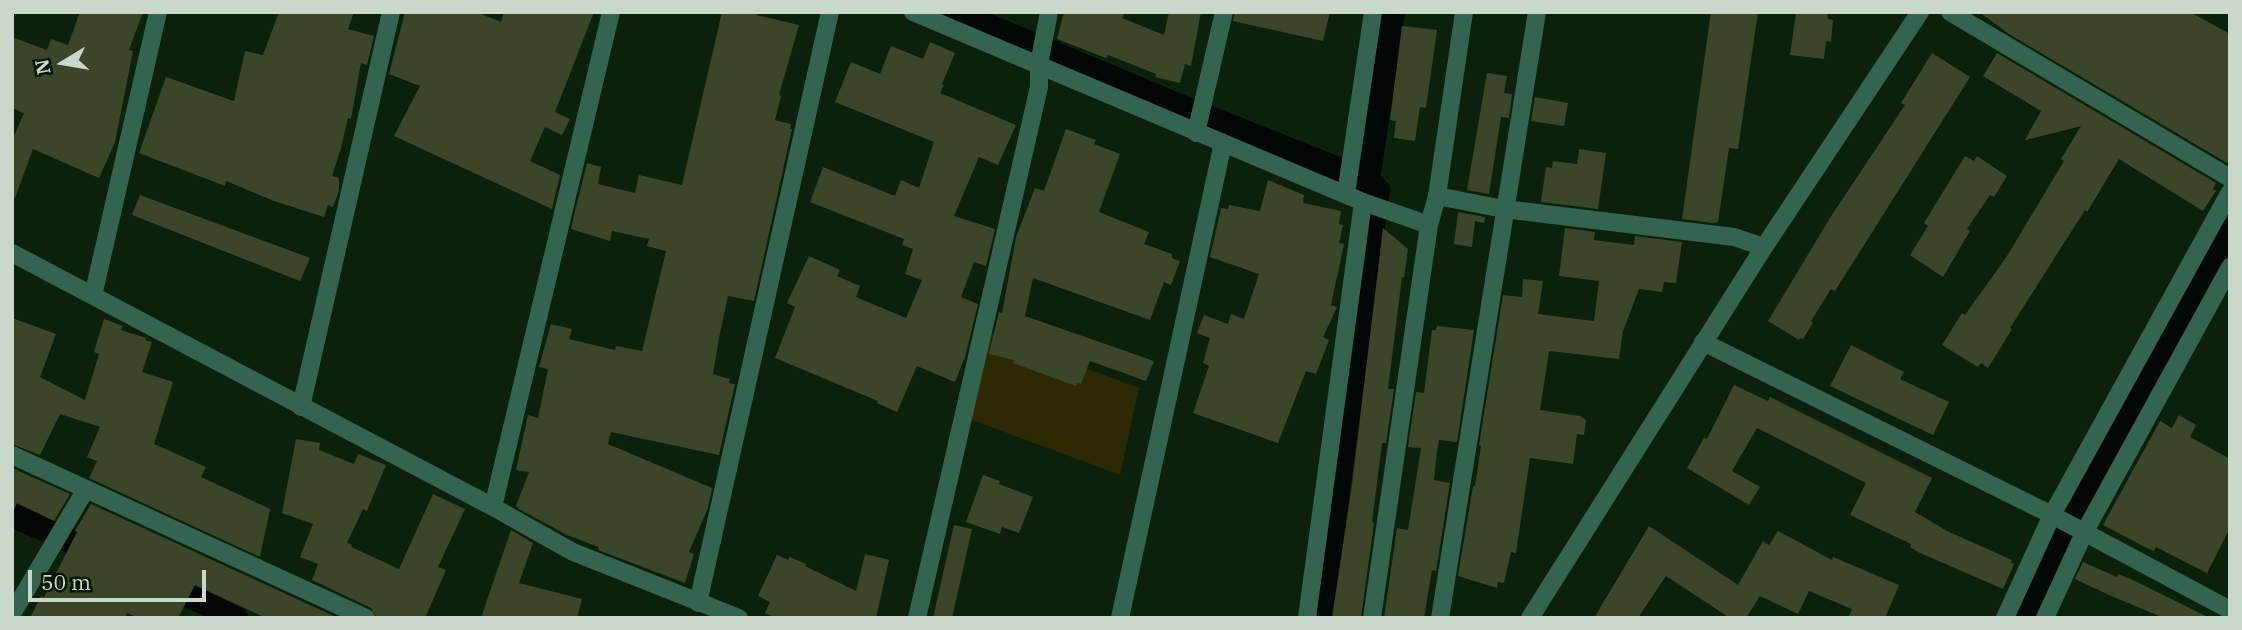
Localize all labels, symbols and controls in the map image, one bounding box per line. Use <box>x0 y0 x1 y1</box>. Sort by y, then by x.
north arrow <box>28 28 98 98</box>
text: N <box>29 57 56 77</box>
scale bar <box>32 556 210 600</box>
text: 50 m <box>41 568 91 596</box>

